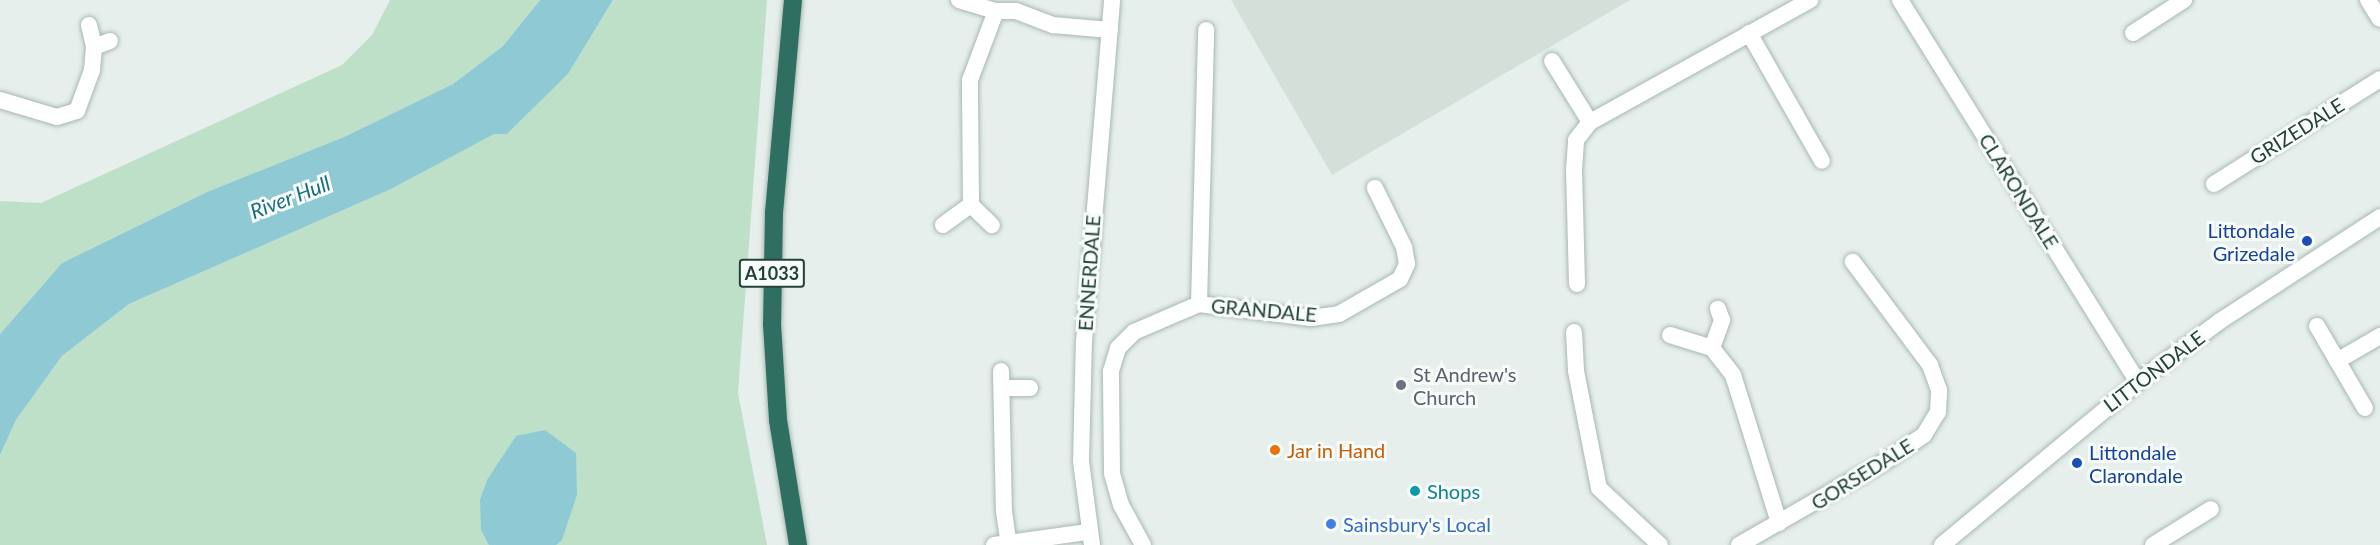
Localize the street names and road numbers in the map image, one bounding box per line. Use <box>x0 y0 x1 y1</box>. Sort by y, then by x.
street label: GRIZEDALE <box>2245 93 2349 169</box>
street label: CLARONDALE <box>1974 129 2064 253</box>
street label: ENNERDALE <box>1073 214 1105 332</box>
road number: A1033 <box>738 258 806 288</box>
street label: GRANDALE <box>1210 293 1318 327</box>
street label: LITTONDALE <box>2099 325 2209 417</box>
street label: GORSEDALE <box>1807 433 1917 515</box>

